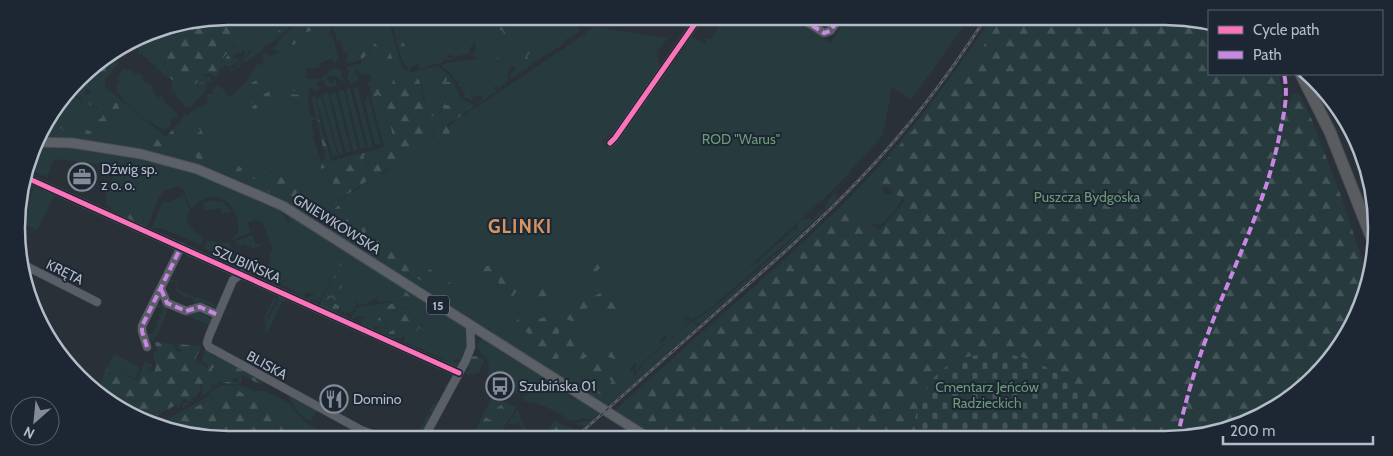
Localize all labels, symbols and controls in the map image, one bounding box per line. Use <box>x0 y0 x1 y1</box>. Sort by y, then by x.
legend <box>1208 10 1383 75</box>
text: Cycle path <box>1253 21 1319 39</box>
text: Path <box>1253 46 1282 64</box>
park label: ROD "Warus" <box>702 130 780 148</box>
place label: Dźwig sp. z o. o. <box>101 160 158 194</box>
office icon: Dźwig sp. z o. o. <box>67 162 97 192</box>
park label: Puszcza Bydgoska <box>1034 188 1141 206</box>
street label: GNIEWKOWSKA <box>290 190 384 258</box>
district label: GLINKI <box>488 215 552 238</box>
street label: SZUBIŃSKA <box>210 241 284 287</box>
street label: KRĘTA <box>43 255 87 289</box>
road number: 15 <box>427 296 449 314</box>
street label: BLISKA <box>244 347 291 384</box>
bus stop icon: Szubińska 01 <box>485 371 515 401</box>
place label: Szubińska 01 <box>519 377 596 395</box>
park label: Cmentarz Jeńców Radzieckich <box>935 378 1039 412</box>
restaurant icon: Domino <box>319 384 349 414</box>
place label: Domino <box>353 390 402 408</box>
north arrow <box>10 396 60 446</box>
scale bar <box>1223 414 1373 446</box>
text: N <box>21 422 38 443</box>
text: 200 m <box>1230 422 1275 440</box>

